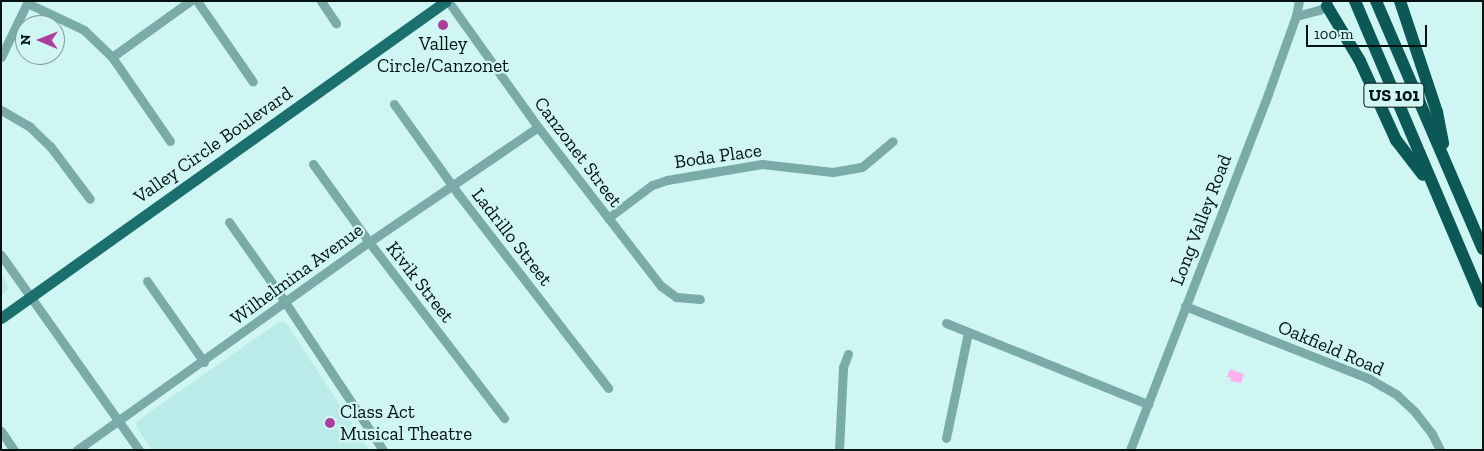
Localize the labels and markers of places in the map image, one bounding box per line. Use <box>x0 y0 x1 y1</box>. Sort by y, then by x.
marker: Valley Circle/Canzonet <box>437 19 449 31</box>
place label: Valley Circle/Canzonet <box>377 33 509 77</box>
place label: Class Act Musical Theatre <box>340 401 472 445</box>
marker: Class Act Musical Theatre <box>324 417 336 429</box>

